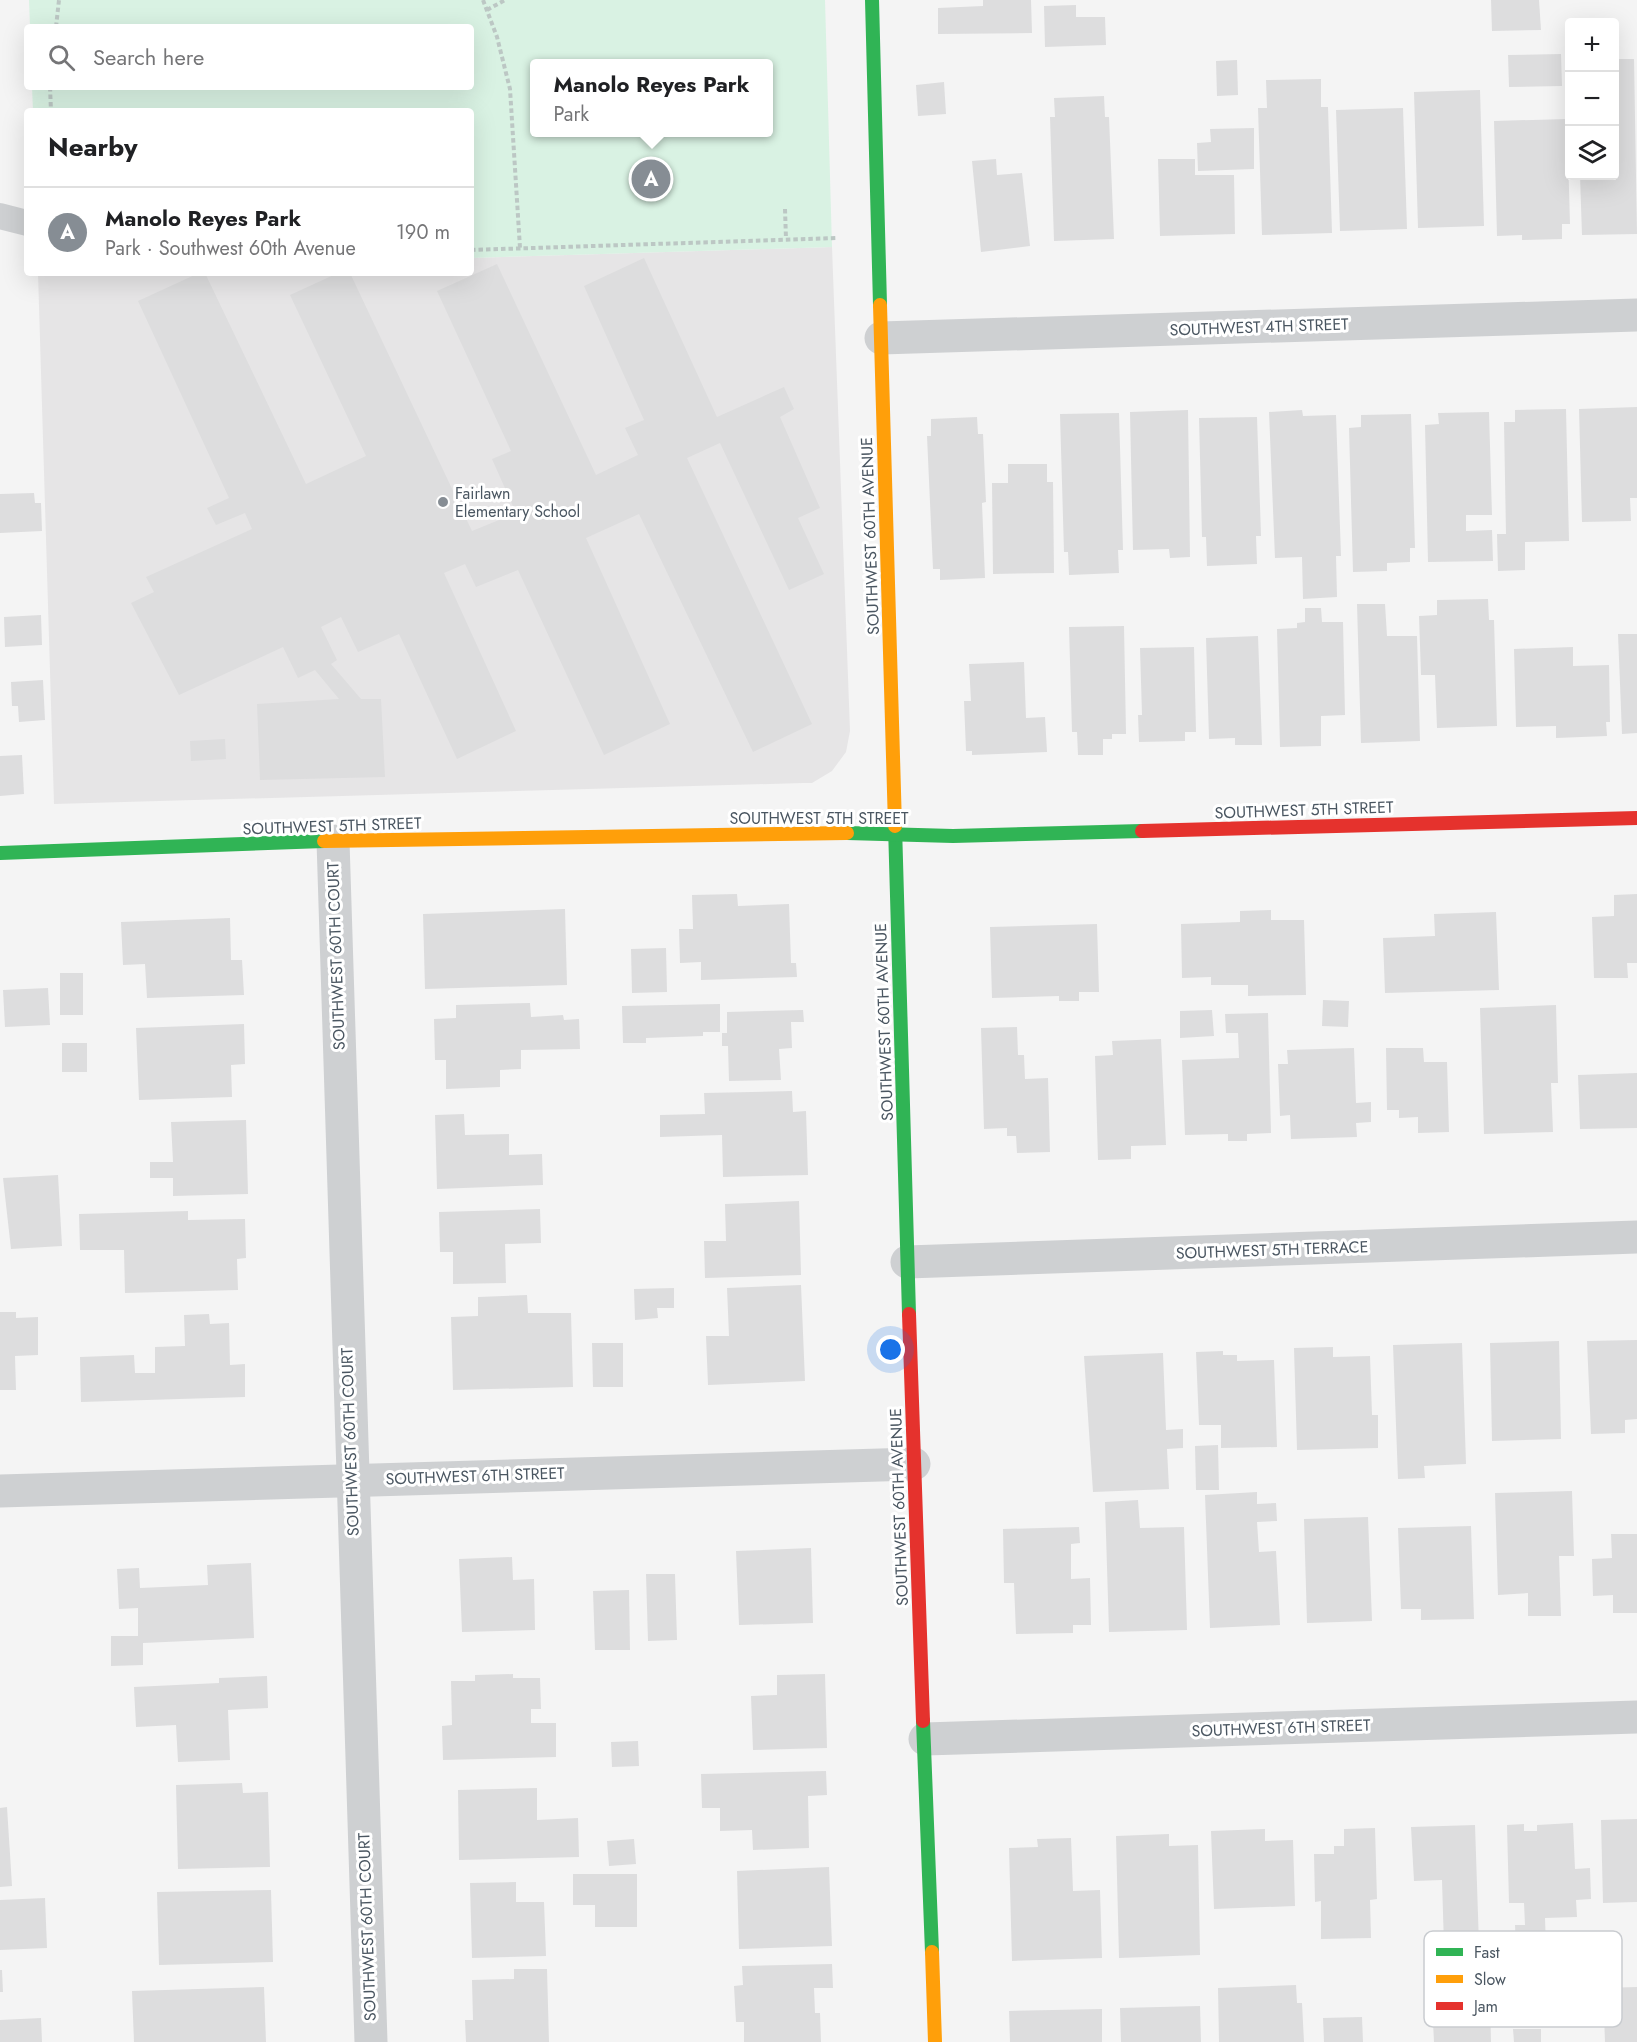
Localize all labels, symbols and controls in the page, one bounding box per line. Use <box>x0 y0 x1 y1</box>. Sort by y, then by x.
map controls <box>1565 18 1619 180</box>
button: + <box>1565 18 1619 72</box>
search box <box>24 24 474 90</box>
icon: search <box>45 41 78 74</box>
text: Search here <box>93 41 204 73</box>
popup <box>530 59 773 137</box>
text: Manolo Reyes Park <box>553 68 750 100</box>
button: − <box>1565 72 1619 126</box>
text: Park <box>553 100 589 129</box>
button: layers <box>1565 126 1619 180</box>
text: Nearby <box>48 128 137 166</box>
pin: A <box>632 156 670 201</box>
text: Manolo Reyes Park <box>105 202 301 234</box>
text: A <box>60 218 75 247</box>
text: 190 m <box>396 218 450 247</box>
text: Park · Southwest 60th Avenue <box>105 234 356 263</box>
street label: SOUTHWEST 4TH STREET <box>1169 312 1349 342</box>
street label: SOUTHWEST 60TH AVENUE <box>855 437 885 635</box>
place label: Fairlawn Elementary School <box>455 482 580 523</box>
marker: Fairlawn Elementary School <box>436 495 450 509</box>
street label: SOUTHWEST 5TH STREET <box>1214 795 1394 825</box>
street label: SOUTHWEST 5TH STREET <box>730 807 909 830</box>
street label: SOUTHWEST 5TH STREET <box>242 811 422 841</box>
street label: SOUTHWEST 60TH COURT <box>321 861 351 1051</box>
street label: SOUTHWEST 60TH AVENUE <box>869 923 899 1121</box>
street label: SOUTHWEST 5TH TERRACE <box>1175 1235 1369 1265</box>
your location <box>876 1335 905 1364</box>
street label: SOUTHWEST 60TH COURT <box>335 1347 365 1537</box>
street label: SOUTHWEST 60TH AVENUE <box>884 1408 914 1606</box>
street label: SOUTHWEST 6TH STREET <box>385 1461 565 1491</box>
street label: SOUTHWEST 6TH STREET <box>1191 1713 1371 1743</box>
street label: SOUTHWEST 60TH COURT <box>352 1832 382 2022</box>
legend <box>1424 1931 1622 2027</box>
text: Fast <box>1474 1941 1500 1964</box>
text: Slow <box>1474 1968 1506 1991</box>
text: Jam <box>1472 1995 1498 2018</box>

